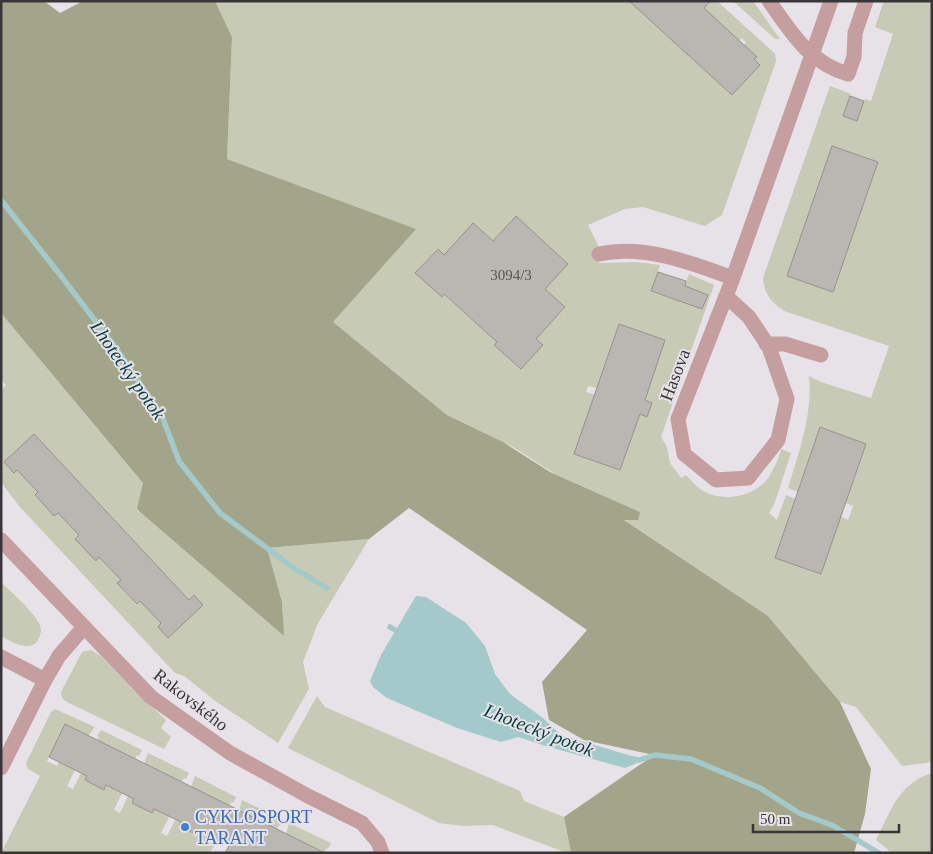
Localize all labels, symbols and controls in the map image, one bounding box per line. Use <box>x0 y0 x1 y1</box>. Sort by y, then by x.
house number: 3094/3 <box>490 267 532 283</box>
water label: Lhotecký potok <box>86 316 170 424</box>
street label: Hasova <box>656 346 694 404</box>
street label: Rakovského <box>150 665 232 735</box>
water label: Lhotecký potok <box>480 699 597 761</box>
scale bar <box>753 802 899 834</box>
place label: CYKLOSPORT TARANT <box>195 807 312 848</box>
text: 50 m <box>760 811 791 827</box>
marker: CYKLOSPORT TARANT <box>179 821 191 833</box>

